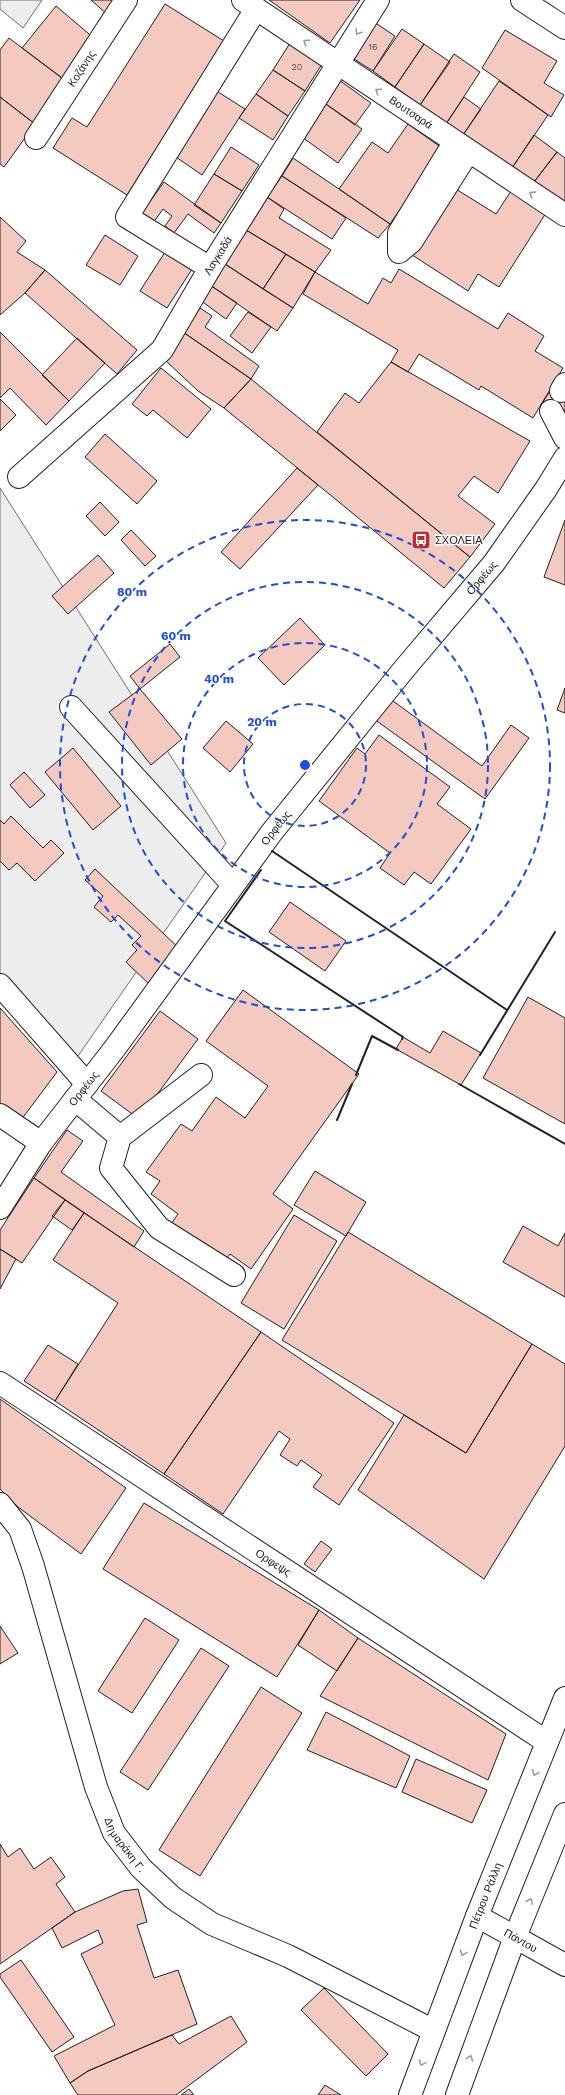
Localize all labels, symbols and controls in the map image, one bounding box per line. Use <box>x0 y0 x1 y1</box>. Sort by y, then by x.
one-way arrow <box>355 28 363 35</box>
one-way arrow <box>303 40 310 47</box>
house number: 16 <box>369 42 377 52</box>
street label: Κοζάνης <box>65 48 98 89</box>
house number: 20 <box>292 62 303 72</box>
one-way arrow <box>375 88 382 96</box>
street label: Βουτσαρά <box>387 93 435 132</box>
one-way arrow <box>530 192 537 199</box>
street label: Λαγκαδά <box>201 233 236 278</box>
bus stop icon: ΣΧΟΛΕΙΑ <box>410 529 432 551</box>
place label: ΣΧΟΛΕΙΑ <box>435 534 483 547</box>
street label: Ορφέως <box>464 558 500 598</box>
text: 80 m <box>117 585 147 599</box>
text: 60 m <box>161 629 191 643</box>
text: 40 m <box>204 672 234 686</box>
text: 20 m <box>247 715 277 729</box>
centre of rings <box>298 758 312 772</box>
street label: Ορφέως <box>259 808 294 848</box>
street label: Ορφέως <box>66 1069 102 1109</box>
street label: Ορφεψς <box>253 1546 293 1579</box>
one-way arrow <box>531 1769 539 1776</box>
street label: Δημαράκη Γ. <box>102 1816 147 1875</box>
street label: Πέτρου Ράλλη <box>467 1861 505 1931</box>
one-way arrow <box>526 1898 534 1905</box>
street label: Πάντου <box>501 1926 539 1955</box>
one-way arrow <box>460 1949 468 1956</box>
one-way arrow <box>466 2055 474 2062</box>
one-way arrow <box>419 2059 427 2066</box>

